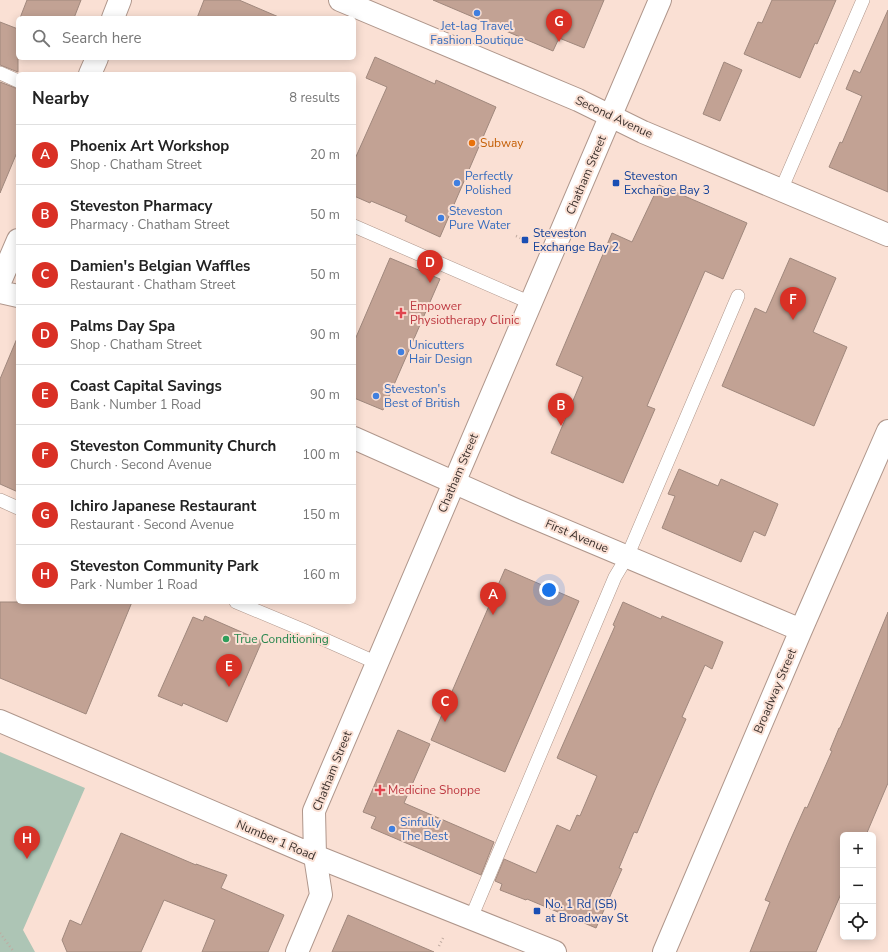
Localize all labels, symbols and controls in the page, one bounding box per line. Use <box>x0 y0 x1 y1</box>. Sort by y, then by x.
marker: Jet-lag Travel Fashion Boutique <box>472 8 482 18</box>
pin: G <box>546 9 572 42</box>
search box <box>16 16 356 60</box>
place label: Jet-lag Travel Fashion Boutique <box>430 18 524 48</box>
icon: search <box>30 27 52 49</box>
text: Search here <box>62 28 142 48</box>
text: Nearby <box>32 87 89 110</box>
text: 8 results <box>289 89 340 107</box>
street label: Second Avenue <box>573 92 655 142</box>
street label: Chatham Street <box>562 132 610 217</box>
place label: Subway <box>480 135 524 151</box>
text: Phoenix Art Workshop <box>70 136 229 156</box>
marker: Subway <box>467 138 477 148</box>
text: A <box>40 146 50 164</box>
text: 20 m <box>310 146 340 164</box>
text: Shop · Chatham Street <box>70 156 202 174</box>
place label: Perfectly Polished <box>465 168 514 198</box>
place label: Steveston Exchange Bay 3 <box>624 168 710 198</box>
marker: Perfectly Polished <box>452 178 462 188</box>
marker: Steveston Exchange Bay 3 <box>611 178 621 188</box>
text: Steveston Pharmacy <box>70 196 212 216</box>
place label: Steveston Pure Water <box>449 203 511 233</box>
text: B <box>41 206 49 224</box>
text: 50 m <box>310 206 340 224</box>
marker: Steveston Pure Water <box>436 213 446 223</box>
text: Pharmacy · Chatham Street <box>70 216 229 234</box>
place label: Steveston Exchange Bay 2 <box>533 225 619 255</box>
marker: Steveston Exchange Bay 2 <box>520 235 530 245</box>
pin: D <box>417 250 443 283</box>
text: Damien's Belgian Waffles <box>70 256 250 276</box>
text: C <box>41 266 49 284</box>
text: 50 m <box>310 266 340 284</box>
text: Restaurant · Chatham Street <box>70 276 235 294</box>
pin: F <box>780 287 806 320</box>
place label: Empower Physiotherapy Clinic <box>410 298 520 328</box>
marker: Empower Physiotherapy Clinic <box>395 307 407 319</box>
text: Palms Day Spa <box>70 316 175 336</box>
text: D <box>40 326 50 344</box>
text: 90 m <box>310 326 340 344</box>
text: Shop · Chatham Street <box>70 336 202 354</box>
place label: Unicutters Hair Design <box>409 337 472 367</box>
marker: Unicutters Hair Design <box>396 347 406 357</box>
text: Coast Capital Savings <box>70 376 222 396</box>
place label: Steveston's Best of British <box>384 381 460 411</box>
text: E <box>41 386 49 404</box>
text: 90 m <box>310 386 340 404</box>
marker: Steveston's Best of British <box>371 391 381 401</box>
pin: B <box>548 393 574 426</box>
text: Bank · Number 1 Road <box>70 396 201 414</box>
street label: Chatham Street <box>434 430 482 515</box>
text: Steveston Community Church <box>70 436 276 456</box>
text: F <box>41 446 49 464</box>
text: 100 m <box>302 446 340 464</box>
text: Church · Second Avenue <box>70 456 212 474</box>
text: Ichiro Japanese Restaurant <box>70 496 256 516</box>
text: G <box>40 506 50 524</box>
text: 150 m <box>302 506 340 524</box>
street label: First Avenue <box>543 515 611 557</box>
text: Restaurant · Second Avenue <box>70 516 234 534</box>
text: Steveston Community Park <box>70 556 259 576</box>
text: H <box>40 566 50 584</box>
text: 160 m <box>302 566 340 584</box>
text: Park · Number 1 Road <box>70 576 198 594</box>
your location <box>539 580 559 600</box>
pin: A <box>480 582 506 615</box>
place label: True Conditioning <box>234 631 329 647</box>
marker: True Conditioning <box>221 634 231 644</box>
street label: Broadway Street <box>750 645 800 736</box>
pin: E <box>216 654 242 687</box>
pin: C <box>432 689 458 722</box>
street label: Chatham Street <box>309 728 356 813</box>
place label: Medicine Shoppe <box>388 782 480 798</box>
marker: Medicine Shoppe <box>375 785 385 795</box>
place label: Sinfully The Best <box>400 814 449 844</box>
street label: Number 1 Road <box>234 816 318 864</box>
marker: Sinfully The Best <box>387 824 397 834</box>
pin: H <box>14 826 40 859</box>
map controls <box>840 832 876 940</box>
button: + <box>840 832 876 868</box>
button: − <box>840 868 876 904</box>
place label: No. 1 Rd (SB) at Broadway St <box>545 896 629 926</box>
button: locate <box>840 904 876 940</box>
marker: No. 1 Rd (SB) at Broadway St <box>532 906 542 916</box>

